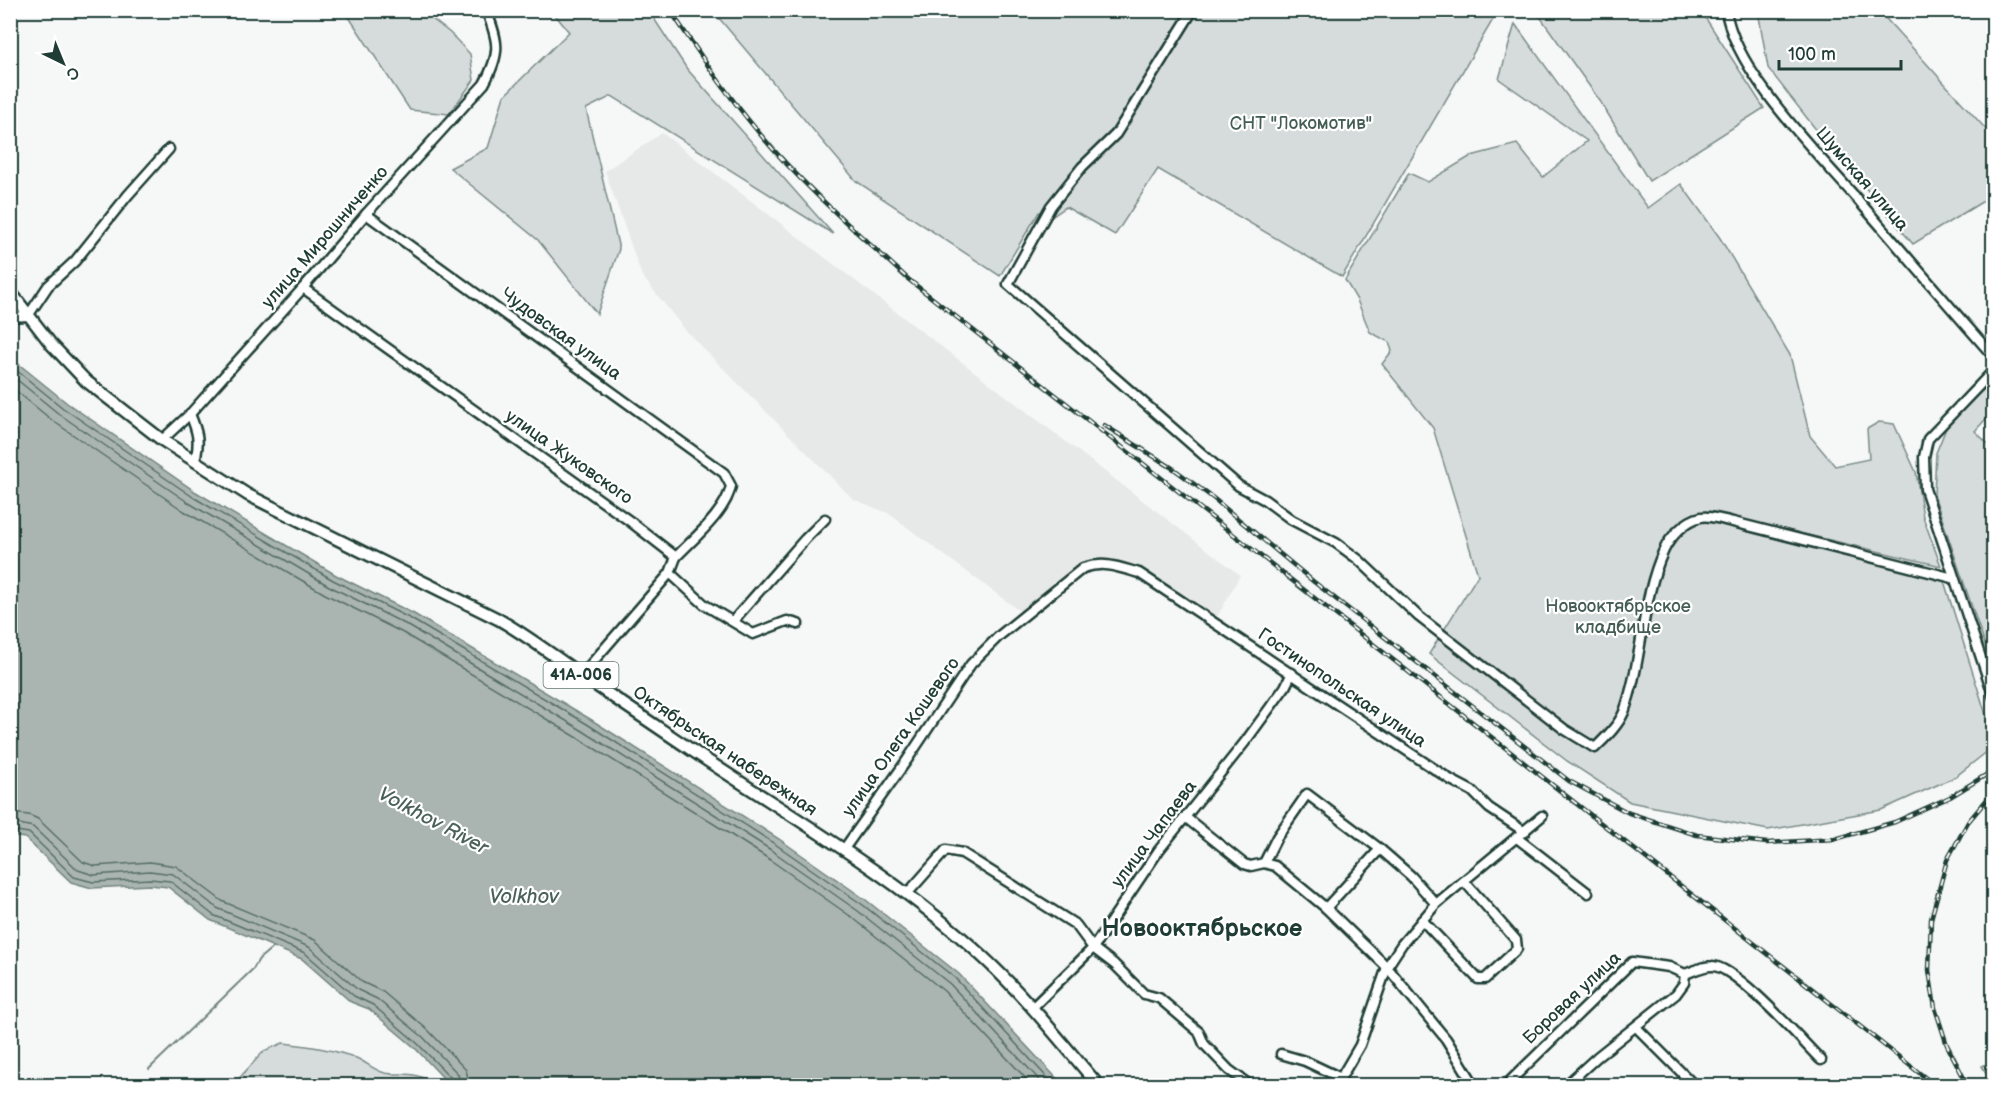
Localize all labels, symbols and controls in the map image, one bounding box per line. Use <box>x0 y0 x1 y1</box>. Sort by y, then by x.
north arrow <box>33 33 93 93</box>
scale bar <box>1779 33 1900 71</box>
text: 100 m <box>1788 44 1836 65</box>
text: С <box>62 62 83 84</box>
park label: СНТ "Локомотив" <box>1230 113 1372 134</box>
street label: Шумская улица <box>1811 123 1913 236</box>
street label: улица Мирошниченко <box>258 162 392 312</box>
street label: Чудовская улица <box>497 283 625 385</box>
street label: улица Жуковского <box>501 405 637 509</box>
park label: Новооктябрьское кладбище <box>1545 596 1691 638</box>
street label: Гостинопольская улица <box>1254 624 1430 752</box>
street label: улица Олега Кошевого <box>838 653 964 821</box>
road number: 41А-006 <box>544 662 618 688</box>
street label: Октябрьская набережная <box>629 681 821 821</box>
street label: улица Чапаева <box>1107 776 1201 892</box>
water label: Volkhov River <box>374 782 494 861</box>
water label: Volkhov <box>489 885 560 909</box>
district label: Новооктябрьское <box>1102 914 1302 943</box>
street label: Боровая улица <box>1519 947 1626 1049</box>

